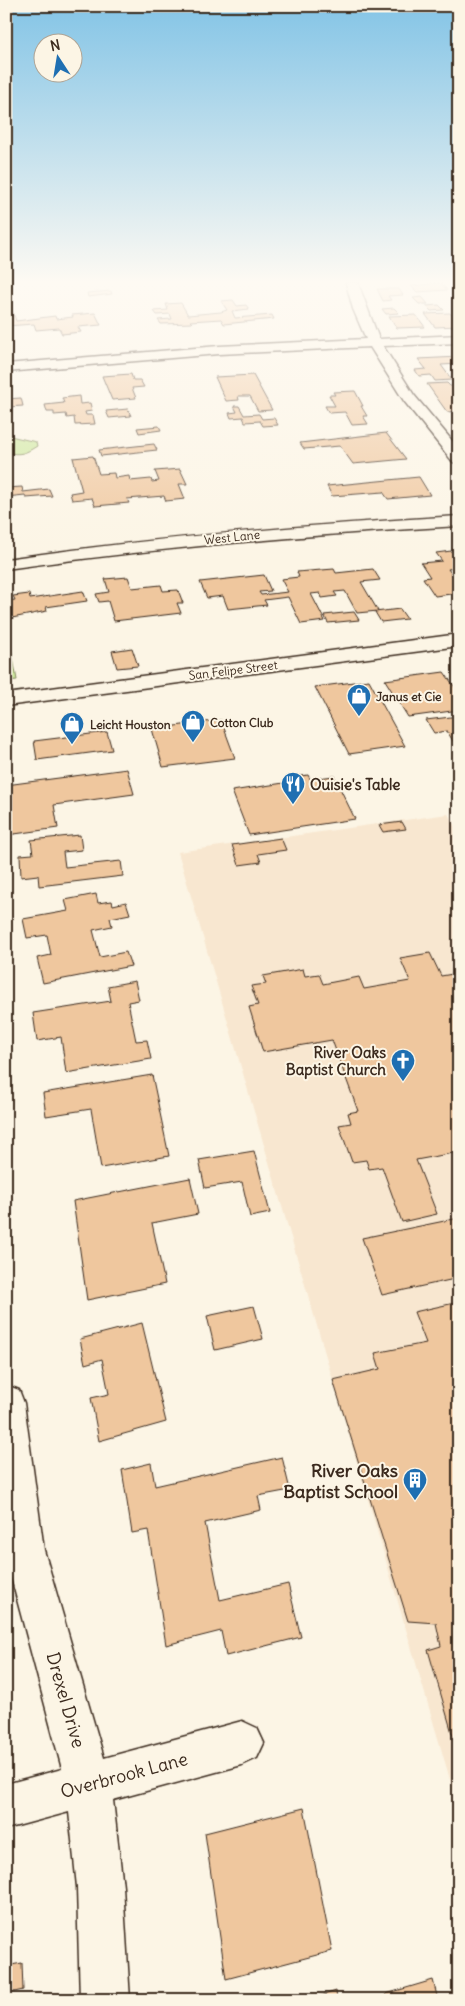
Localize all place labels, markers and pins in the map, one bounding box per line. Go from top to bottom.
shop icon: Janus et Cie [346,683,372,717]
place label: Janus et Cie [376,689,442,704]
shop icon: Cotton Club [180,709,206,743]
shop icon: Leicht Houston [59,711,85,745]
place label: Cotton Club [210,715,274,730]
place label: Leicht Houston [90,717,171,732]
restaurant icon: Ouisie's Table [280,771,306,805]
place label: Ouisie's Table [310,775,400,794]
place label: River Oaks Baptist Church [286,1043,386,1080]
church icon: River Oaks Baptist Church [390,1048,416,1082]
place label: River Oaks Baptist School [283,1459,398,1503]
building icon: River Oaks Baptist School [402,1467,428,1501]

